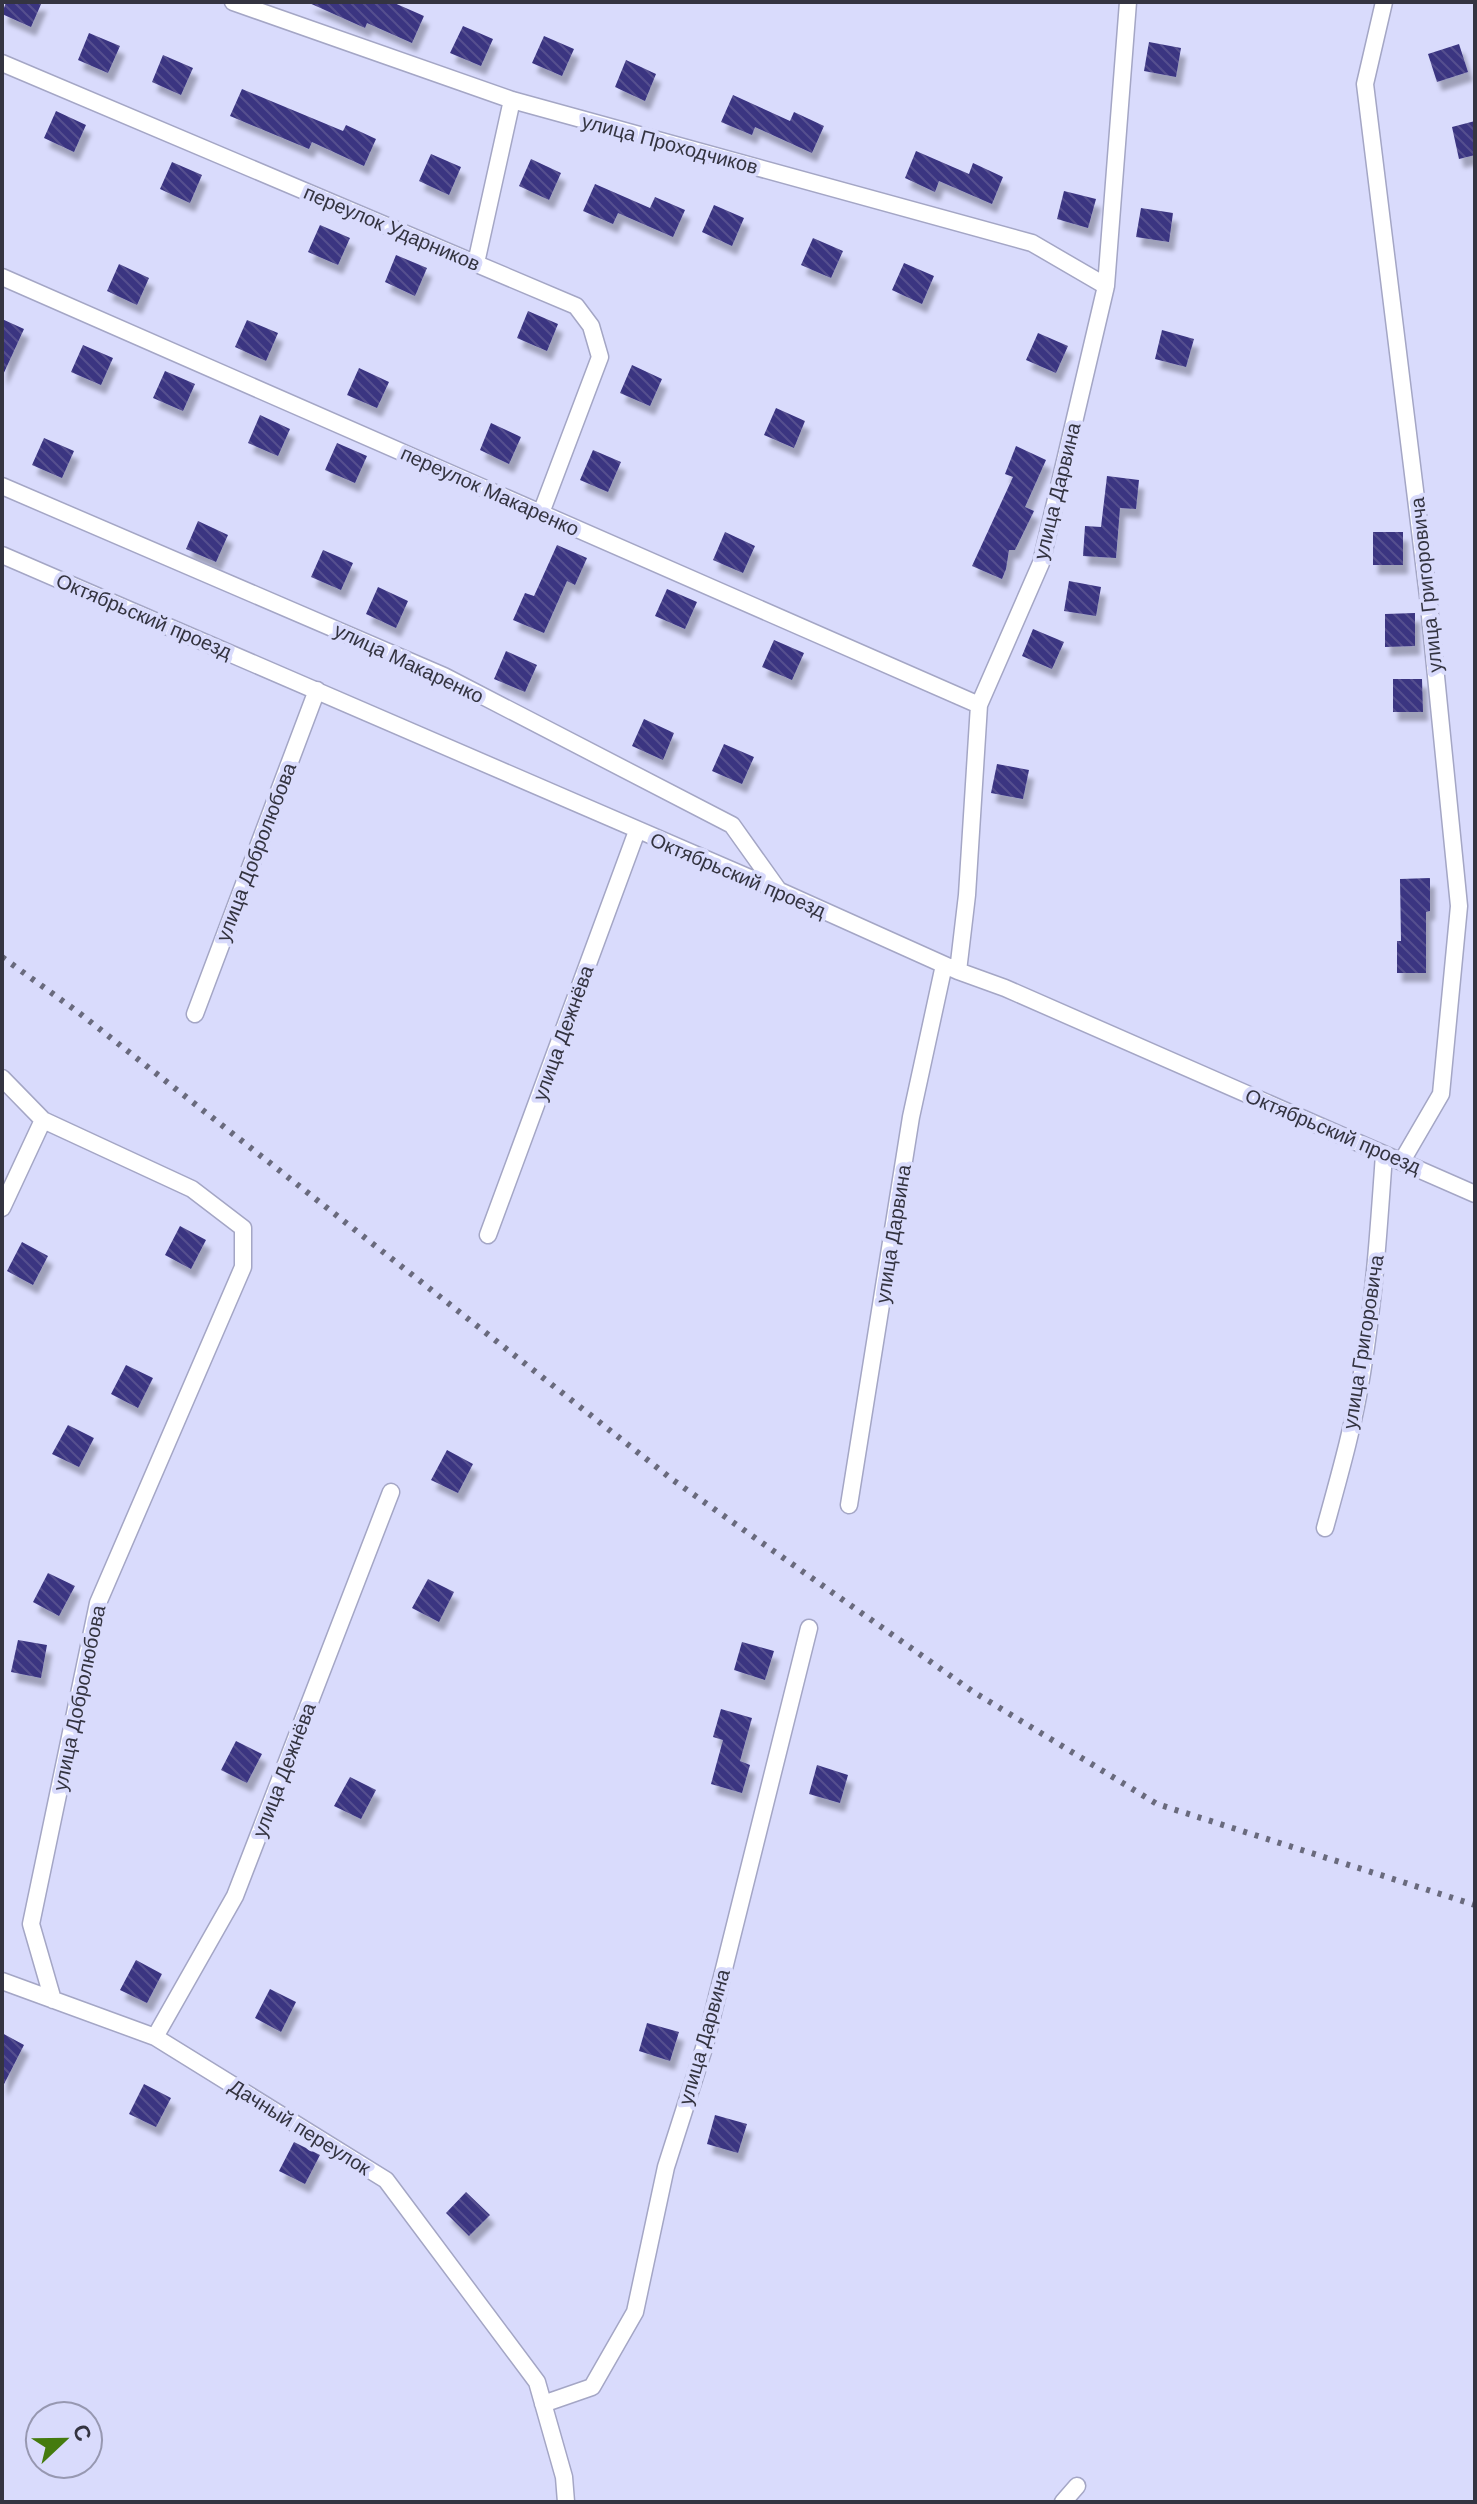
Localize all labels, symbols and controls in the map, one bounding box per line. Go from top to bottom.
street label: улица Проходчиков [580,110,760,178]
street label: переулок Ударников [301,181,483,275]
street label: улица Дарвина [1029,419,1085,562]
street label: переулок Макаренко [398,442,582,540]
street label: улица Григоровича [1406,495,1446,674]
street label: Октябрьский проезд [53,569,235,663]
street label: улица Макаренко [331,619,487,707]
street label: улица Добролюбова [212,759,301,944]
street label: Октябрьский проезд [647,828,829,922]
street label: улица Дежнёва [528,962,598,1104]
street label: Октябрьский проезд [1242,1084,1424,1178]
street label: улица Дарвина [871,1162,915,1305]
street label: улица Григоровича [1338,1252,1388,1431]
street label: улица Добролюбова [49,1602,110,1793]
street label: улица Дежнёва [248,1699,320,1840]
street label: улица Дарвина [674,1966,734,2107]
street label: Дачный переулок [225,2075,375,2179]
north arrow [24,2400,104,2480]
text: С [68,2421,97,2445]

